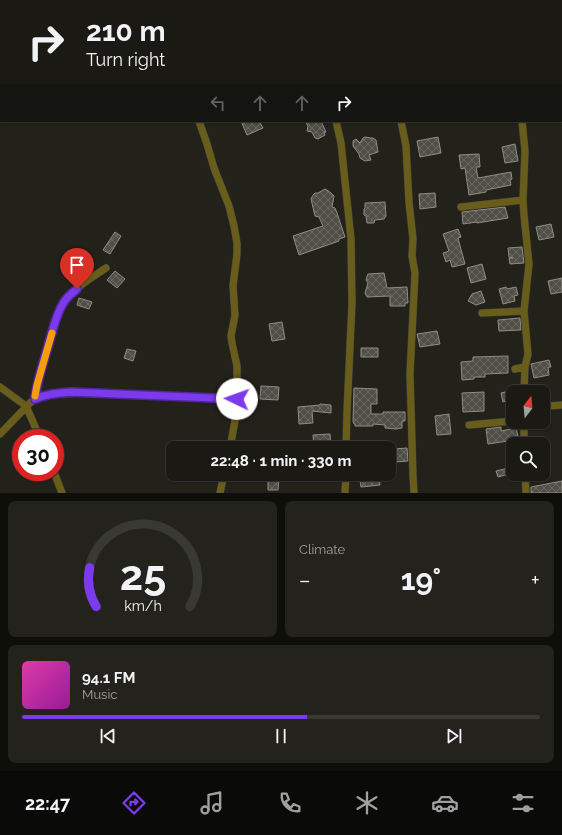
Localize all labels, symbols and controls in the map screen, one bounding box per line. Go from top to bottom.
text: 210 m [86,15,166,48]
icon: right [20,16,72,68]
text: Turn right [86,49,165,70]
icon: left [207,92,229,114]
icon: ahead [249,92,271,114]
icon: ahead [291,92,313,114]
icon: right [333,92,355,114]
pin [60,248,94,289]
icon: arrive [66,254,88,276]
position arrow [216,378,258,420]
north arrow [506,385,550,429]
map controls [506,385,550,481]
speed limit sign: 30 [12,429,64,481]
button: search [506,437,550,481]
text: 22:48 · 1 min · 330 m [211,452,351,470]
text: Climate [299,542,345,557]
text: 25 [119,551,166,600]
text: 19° [401,562,441,597]
text: − [299,567,311,593]
text: + [531,567,540,593]
text: km/h [124,598,161,614]
text: 94.1 FM [82,669,135,687]
text: Music [82,687,117,702]
icon: previous [97,725,119,747]
icon: pause [270,725,292,747]
icon: next [443,725,465,747]
icon: directions [120,789,148,817]
icon: music [198,789,226,817]
icon: phone [276,789,304,817]
icon: climate [353,789,381,817]
icon: car [431,789,459,817]
icon: filters [509,789,537,817]
text: 22:47 [25,793,70,814]

